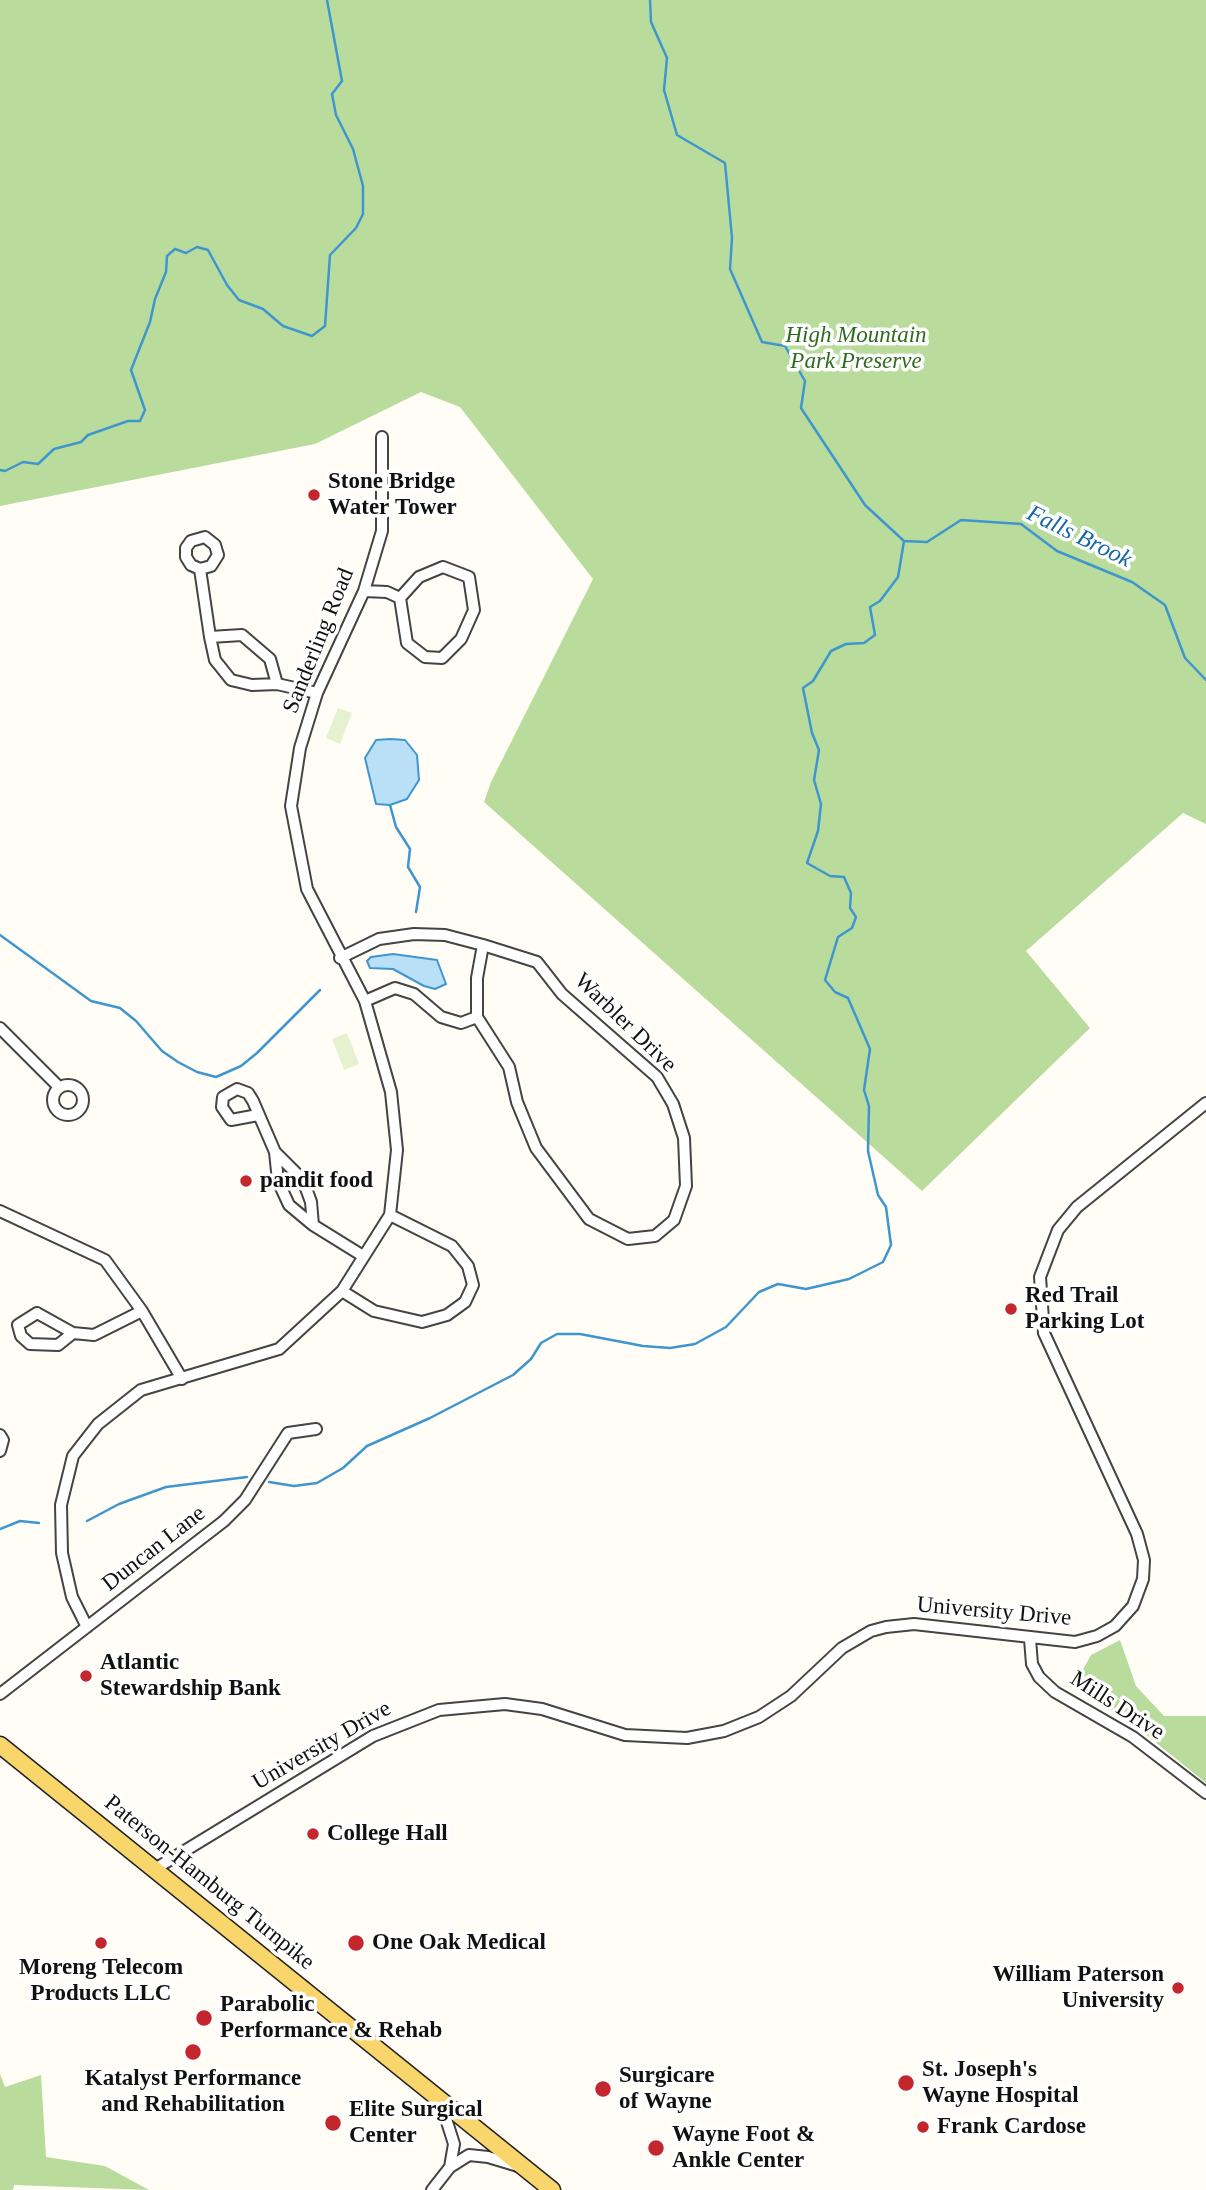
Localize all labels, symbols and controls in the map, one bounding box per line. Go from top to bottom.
park label: High Mountain Park Preserve [785,322,927,376]
place label: Stone Bridge Water Tower [328,468,457,522]
marker: Stone Bridge Water Tower [306,487,322,503]
water label: Falls Brook [1022,499,1136,575]
street label: Sanderling Road [277,564,361,718]
street label: Warbler Drive [568,967,682,1079]
place label: pandit food [260,1167,373,1195]
marker: pandit food [238,1173,254,1189]
place label: Red Trail Parking Lot [1025,1282,1144,1336]
marker: Red Trail Parking Lot [1003,1301,1019,1317]
street label: Duncan Lane [97,1500,211,1598]
street label: University Drive [915,1591,1073,1633]
place label: Atlantic Stewardship Bank [100,1649,281,1703]
street label: Mills Drive [1065,1665,1169,1747]
marker: Atlantic Stewardship Bank [78,1668,94,1684]
street label: University Drive [248,1695,396,1797]
street label: Paterson-Hamburg Turnpike [98,1790,320,1976]
place label: College Hall [327,1820,448,1848]
marker: College Hall [305,1826,321,1842]
place label: One Oak Medical [372,1929,546,1957]
marker: One Oak Medical [346,1933,366,1953]
marker: Moreng Telecom Products LLC [93,1935,109,1951]
place label: Moreng Telecom Products LLC [19,1954,183,2008]
place label: William Paterson University [993,1961,1164,2015]
marker: William Paterson University [1170,1980,1186,1996]
place label: Parabolic Performance & Rehab [220,1991,442,2045]
marker: Parabolic Performance & Rehab [194,2008,214,2028]
marker: Katalyst Performance and Rehabilitation [183,2042,203,2062]
place label: St. Joseph's Wayne Hospital [922,2056,1079,2110]
place label: Surgicare of Wayne [619,2062,714,2116]
place label: Katalyst Performance and Rehabilitation [85,2065,301,2119]
marker: St. Joseph's Wayne Hospital [896,2073,916,2093]
marker: Surgicare of Wayne [593,2079,613,2099]
place label: Elite Surgical Center [349,2096,483,2150]
marker: Elite Surgical Center [323,2113,343,2133]
place label: Frank Cardose [937,2113,1086,2141]
marker: Frank Cardose [915,2119,931,2135]
place label: Wayne Foot & Ankle Center [672,2121,815,2175]
marker: Wayne Foot & Ankle Center [646,2138,666,2158]

